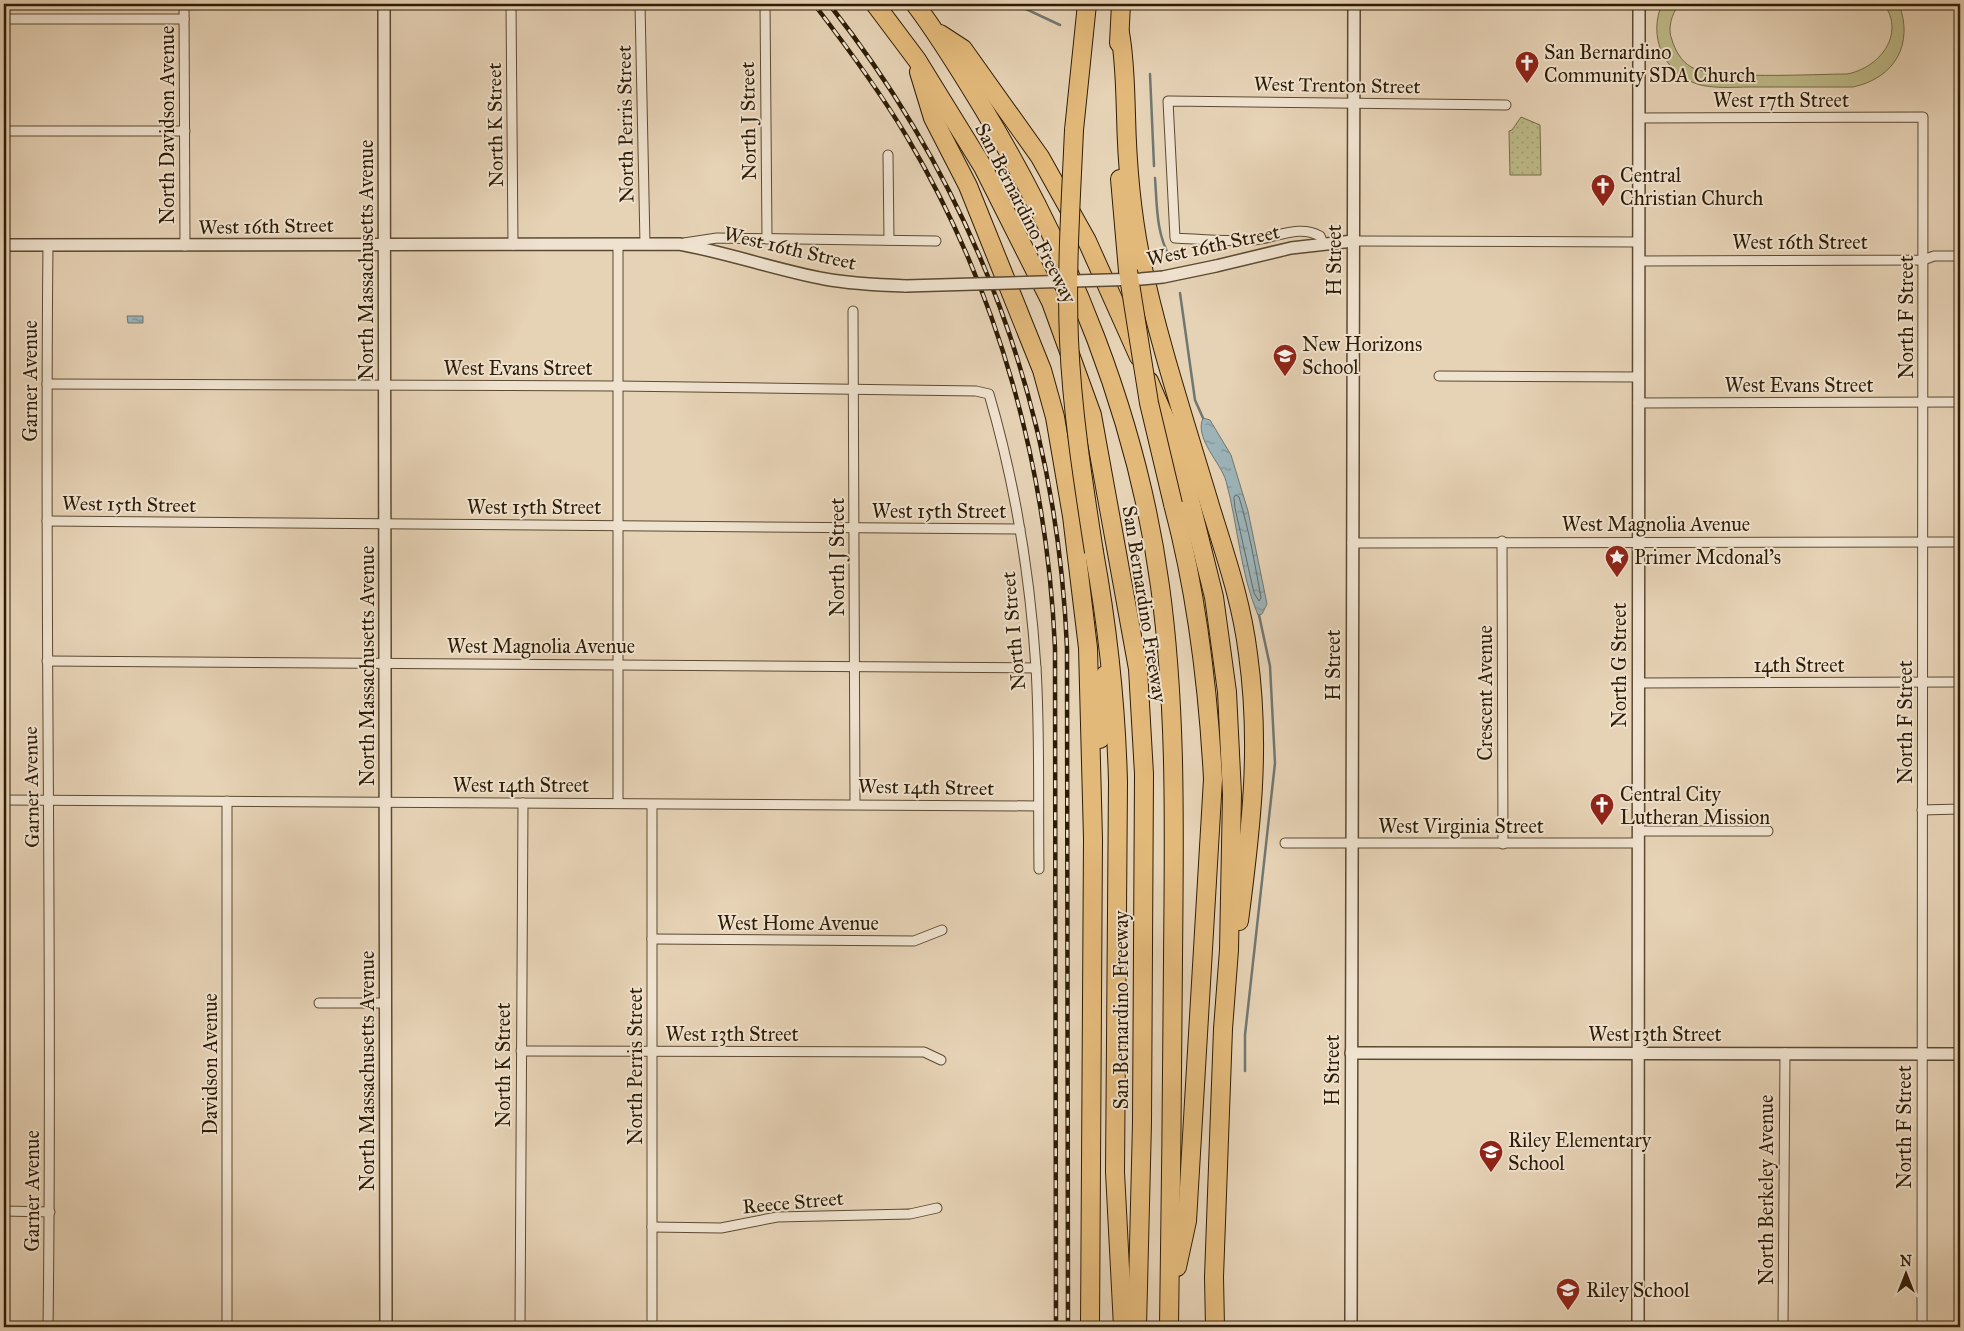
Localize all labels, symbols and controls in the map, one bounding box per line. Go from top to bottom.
street label: North Davidson Avenue [155,26,179,224]
place label: San Bernardino Community SDA Church [1544,40,1756,87]
street label: North Perris Street [612,45,638,203]
church icon: San Bernardino Community SDA Church [1514,50,1540,84]
street label: North J Street [735,61,762,181]
street label: North K Street [482,62,508,188]
street label: West Trenton Street [1253,72,1421,98]
street label: West 17th Street [1713,88,1849,112]
street label: San Bernardino Freeway [970,119,1082,308]
street label: North Massachusetts Avenue [354,140,378,380]
place label: Central Christian Church [1620,163,1763,210]
church icon: Central Christian Church [1590,173,1616,207]
street label: West 16th Street [198,213,334,239]
street label: West 16th Street [1144,219,1282,271]
street label: West 16th Street [721,221,859,275]
street label: H Street [1322,224,1346,296]
street label: West 16th Street [1732,230,1868,254]
street label: North F Street [1894,255,1918,379]
street label: Garner Avenue [18,320,42,442]
place label: New Horizons School [1302,332,1422,379]
school or university icon: New Horizons School [1272,343,1298,377]
street label: West Evans Street [443,356,593,380]
street label: West Evans Street [1724,373,1874,397]
street label: West 15th Street [62,491,196,517]
street label: West 15th Street [467,495,601,519]
street label: North J Street [825,498,850,616]
street label: West 15th Street [872,499,1006,523]
street label: San Bernardino Freeway [1118,504,1173,705]
street label: West Magnolia Avenue [1562,512,1750,537]
place icon: Primer Mcdonal's [1604,544,1630,578]
place label: Primer Mcdonal's [1634,545,1781,569]
street label: North Massachusetts Avenue [355,546,379,786]
street label: North I Street [996,571,1030,691]
street label: North G Street [1607,602,1631,728]
street label: Crescent Avenue [1473,625,1497,761]
street label: H Street [1321,629,1345,701]
street label: West Magnolia Avenue [447,634,635,659]
street label: 14th Street [1753,653,1845,677]
street label: North F Street [1893,660,1917,784]
street label: Garner Avenue [18,726,44,848]
street label: West 14th Street [453,773,589,797]
street label: West 14th Street [858,774,994,800]
place label: Central City Lutheran Mission [1620,782,1770,829]
church icon: Central City Lutheran Mission [1589,792,1615,826]
street label: West Virginia Street [1378,814,1544,839]
street label: San Bernardino Freeway [1109,910,1133,1109]
street label: West Home Avenue [717,911,879,935]
street label: North Massachusetts Avenue [355,951,379,1191]
street label: North Perris Street [623,987,647,1145]
street label: Davidson Avenue [198,993,222,1135]
street label: North K Street [491,1003,515,1127]
street label: West 13th Street [665,1022,799,1046]
street label: West 13th Street [1588,1022,1722,1046]
street label: H Street [1320,1034,1344,1106]
street label: North F Street [1892,1065,1916,1189]
street label: North Berkeley Avenue [1754,1095,1778,1285]
place label: Riley Elementary School [1508,1128,1652,1175]
street label: Garner Avenue [20,1130,44,1252]
school or university icon: Riley Elementary School [1478,1139,1504,1173]
street label: Reece Street [741,1186,845,1218]
north arrow [1882,1248,1932,1298]
text: N [1900,1253,1912,1270]
school or university icon: Riley School [1555,1277,1581,1311]
place label: Riley School [1586,1278,1690,1302]

